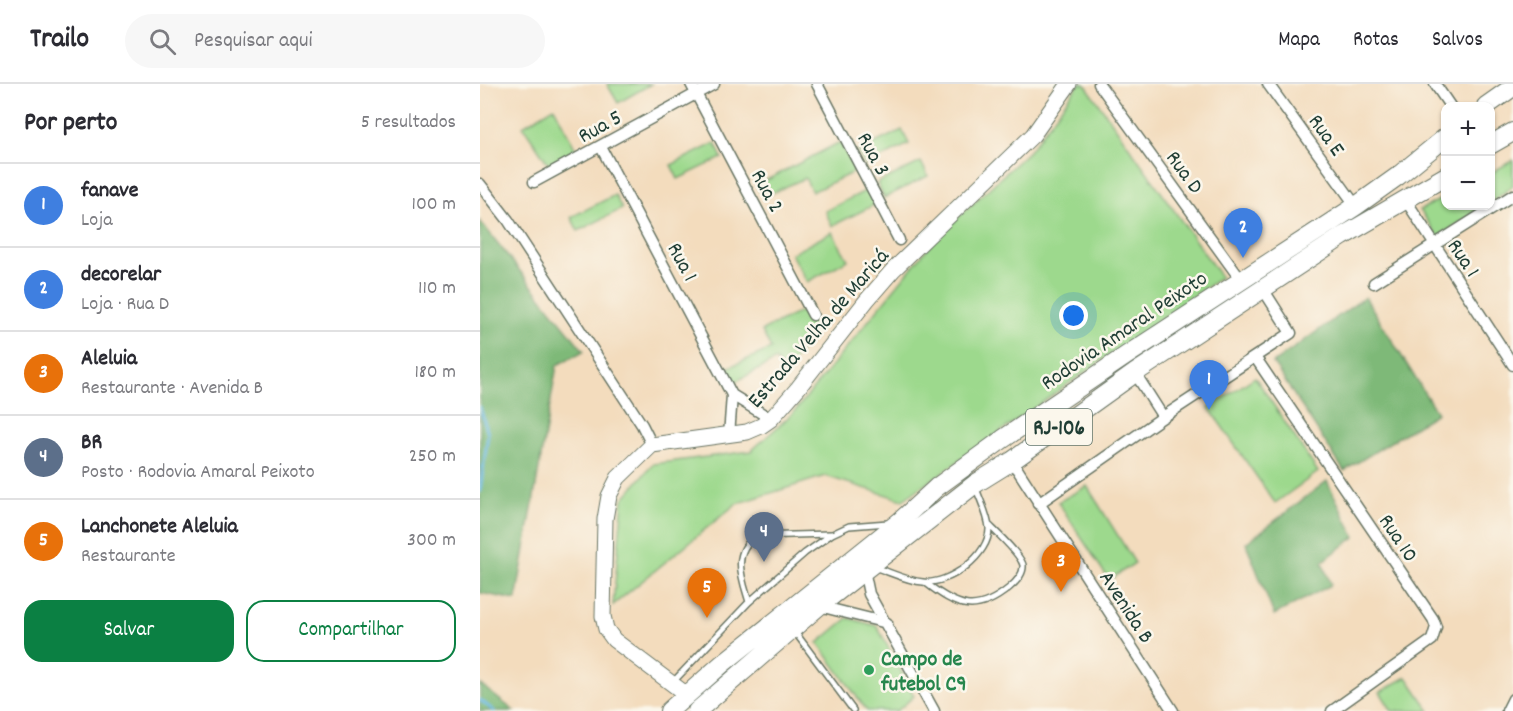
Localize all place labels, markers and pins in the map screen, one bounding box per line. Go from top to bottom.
pin: 2 [1224,208,1263,258]
pin: 1 [1190,360,1228,410]
pin: 4 [744,512,784,562]
pin: 3 [1042,542,1080,592]
pin: 5 [688,568,726,618]
place label: Campo de futebol C9 [880,645,967,701]
marker: Campo de futebol C9 [862,663,876,677]

